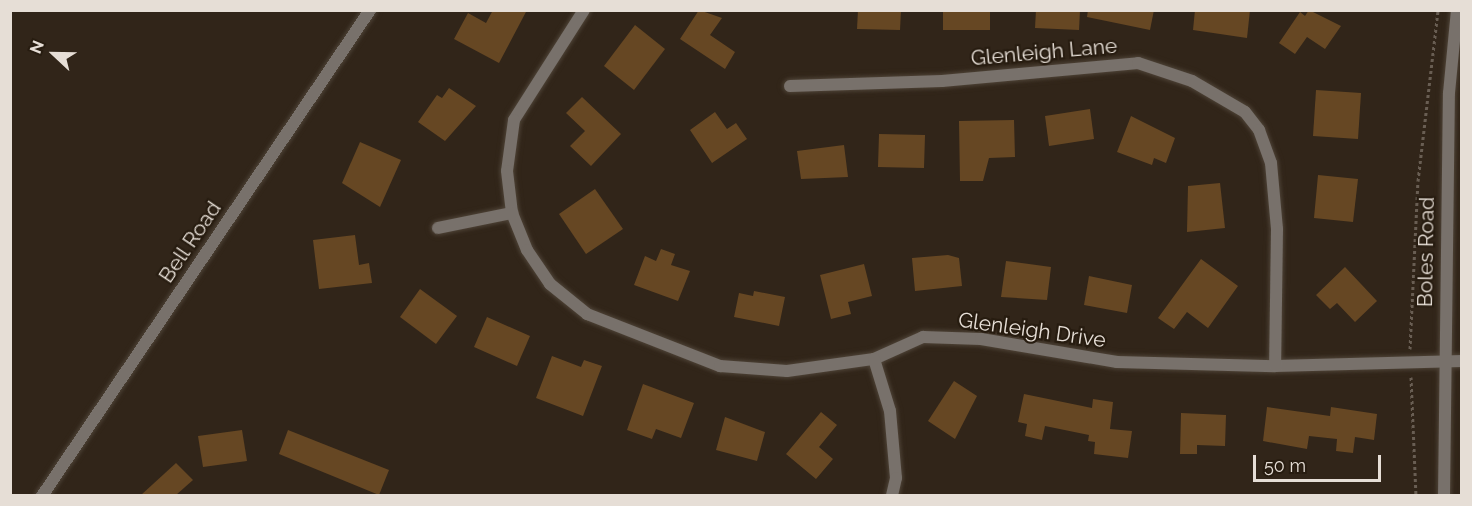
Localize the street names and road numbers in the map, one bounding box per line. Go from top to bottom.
street label: Glenleigh Lane [970,33,1118,71]
street label: Bell Road [153,196,227,288]
street label: Boles Road [1412,197,1440,307]
street label: Glenleigh Drive [957,307,1107,353]

